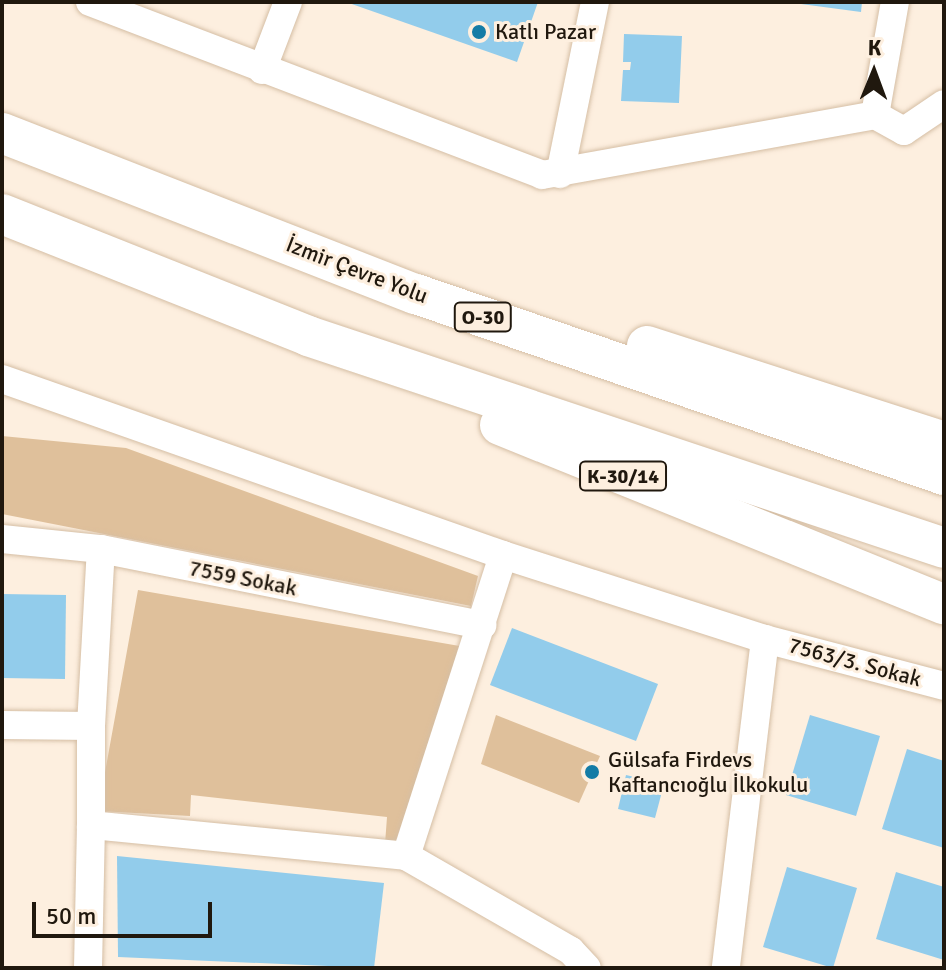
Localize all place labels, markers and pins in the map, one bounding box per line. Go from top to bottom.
place label: Katlı Pazar [495,19,596,45]
marker: Katlı Pazar [470,23,488,41]
place label: Gülsafa Firdevs Kaftancıoğlu İlkokulu [608,746,808,798]
marker: Gülsafa Firdevs Kaftancıoğlu İlkokulu [583,763,601,781]

